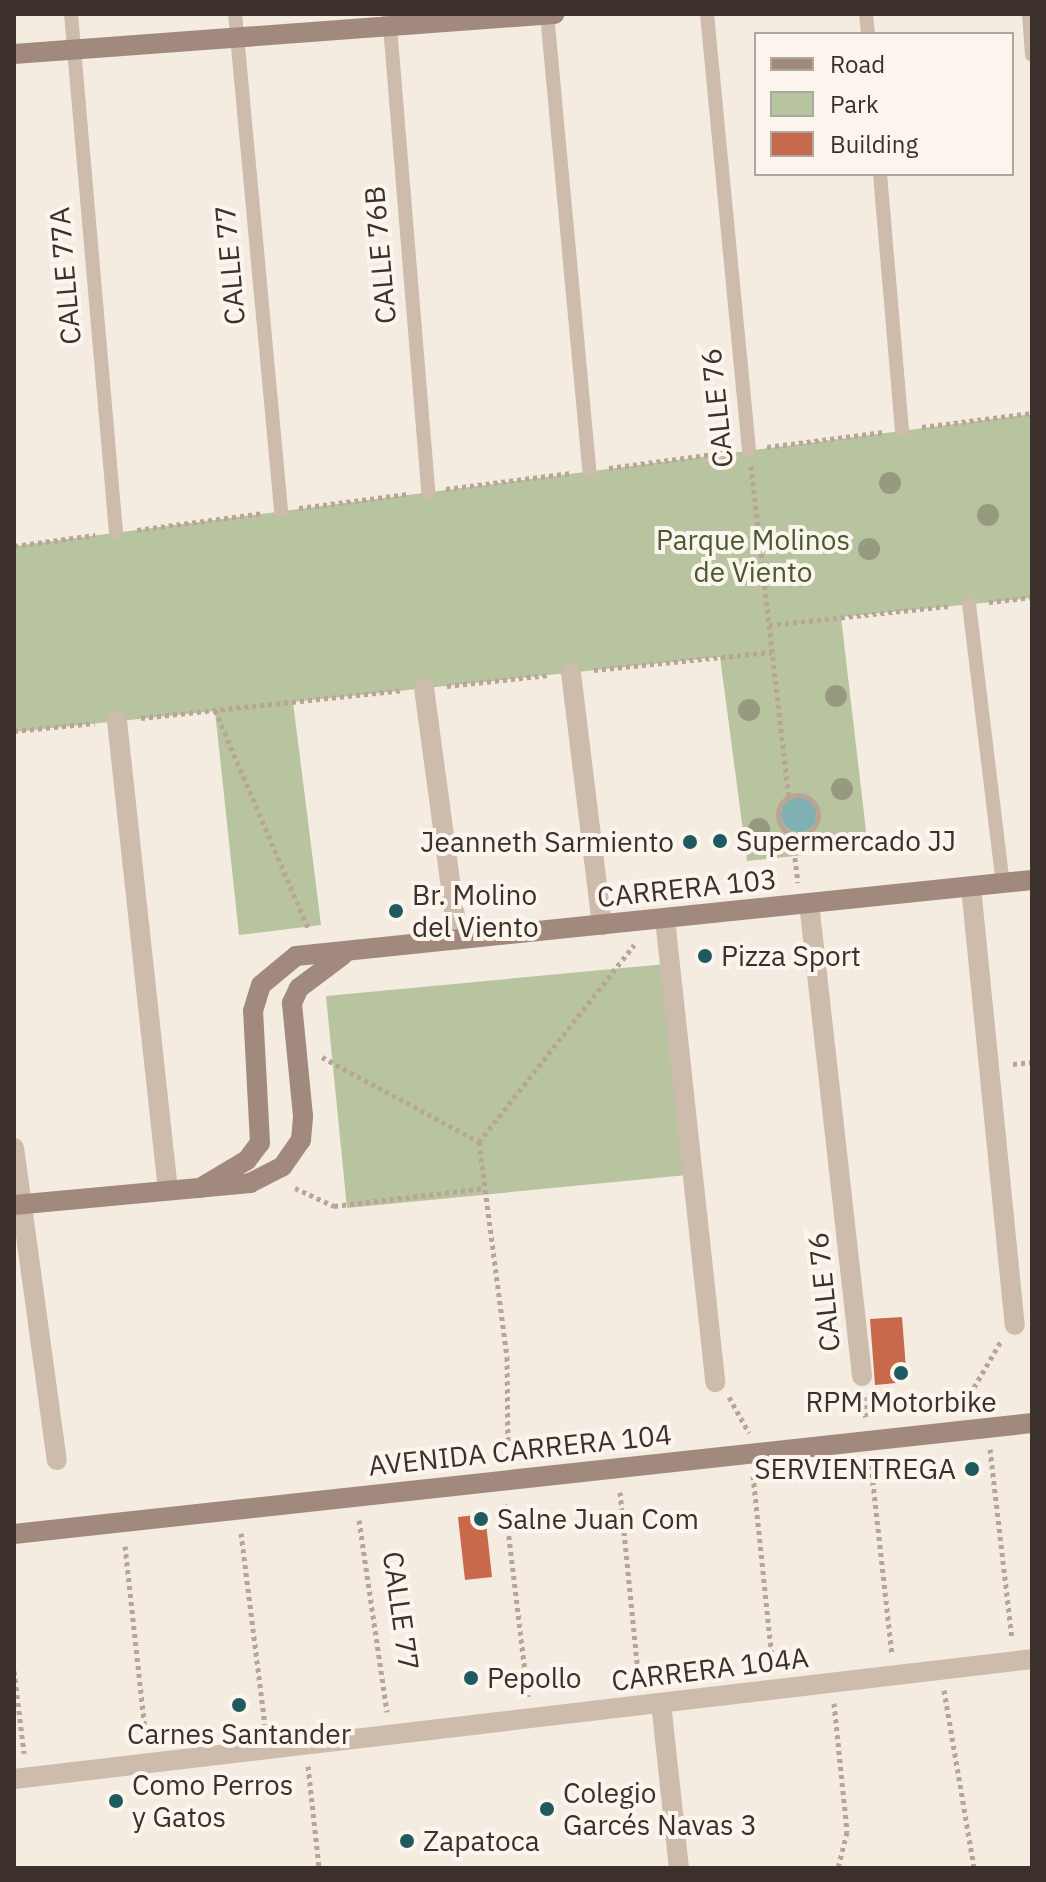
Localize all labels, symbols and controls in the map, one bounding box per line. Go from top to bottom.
legend [754,32,1014,176]
text: Road [830,48,885,80]
text: Park [830,88,879,120]
text: Building [830,128,918,160]
street label: CALLE 76B [357,185,403,325]
street label: CALLE 77 [208,204,252,326]
street label: CALLE 77A [42,206,88,346]
street label: CALLE 76 [694,347,740,469]
park label: Parque Molinos de Viento [656,523,850,589]
place label: Supermercado JJ [736,824,956,858]
place label: Jeanneth Sarmiento [420,825,674,859]
marker: Supermercado JJ [711,832,729,850]
marker: Jeanneth Sarmiento [681,833,699,851]
street label: CARRERA 103 [596,862,778,914]
place label: Br. Molino del Viento [412,878,539,944]
marker: Br. Molino del Viento [387,902,405,920]
place label: Pizza Sport [721,939,861,973]
marker: Pizza Sport [696,947,714,965]
street label: CALLE 76 [801,1231,847,1353]
marker: RPM Motorbike [892,1364,910,1382]
place label: RPM Motorbike [805,1385,997,1419]
street label: AVENIDA CARRERA 104 [367,1417,673,1483]
place label: SERVIENTREGA [754,1452,956,1486]
marker: SERVIENTREGA [963,1460,981,1478]
place label: Salne Juan Com [497,1502,699,1536]
marker: Salne Juan Com [472,1510,490,1528]
street label: CALLE 77 [376,1549,426,1673]
street label: CARRERA 104A [610,1640,810,1698]
place label: Pepollo [487,1661,581,1695]
marker: Pepollo [462,1669,480,1687]
marker: Carnes Santander [230,1696,248,1714]
place label: Carnes Santander [127,1717,351,1751]
place label: Como Perros y Gatos [132,1768,293,1834]
place label: Colegio Garcés Navas 3 [563,1776,757,1842]
marker: Como Perros y Gatos [107,1792,125,1810]
marker: Colegio Garcés Navas 3 [538,1800,556,1818]
place label: Zapatoca [423,1824,540,1858]
marker: Zapatoca [398,1832,416,1850]

